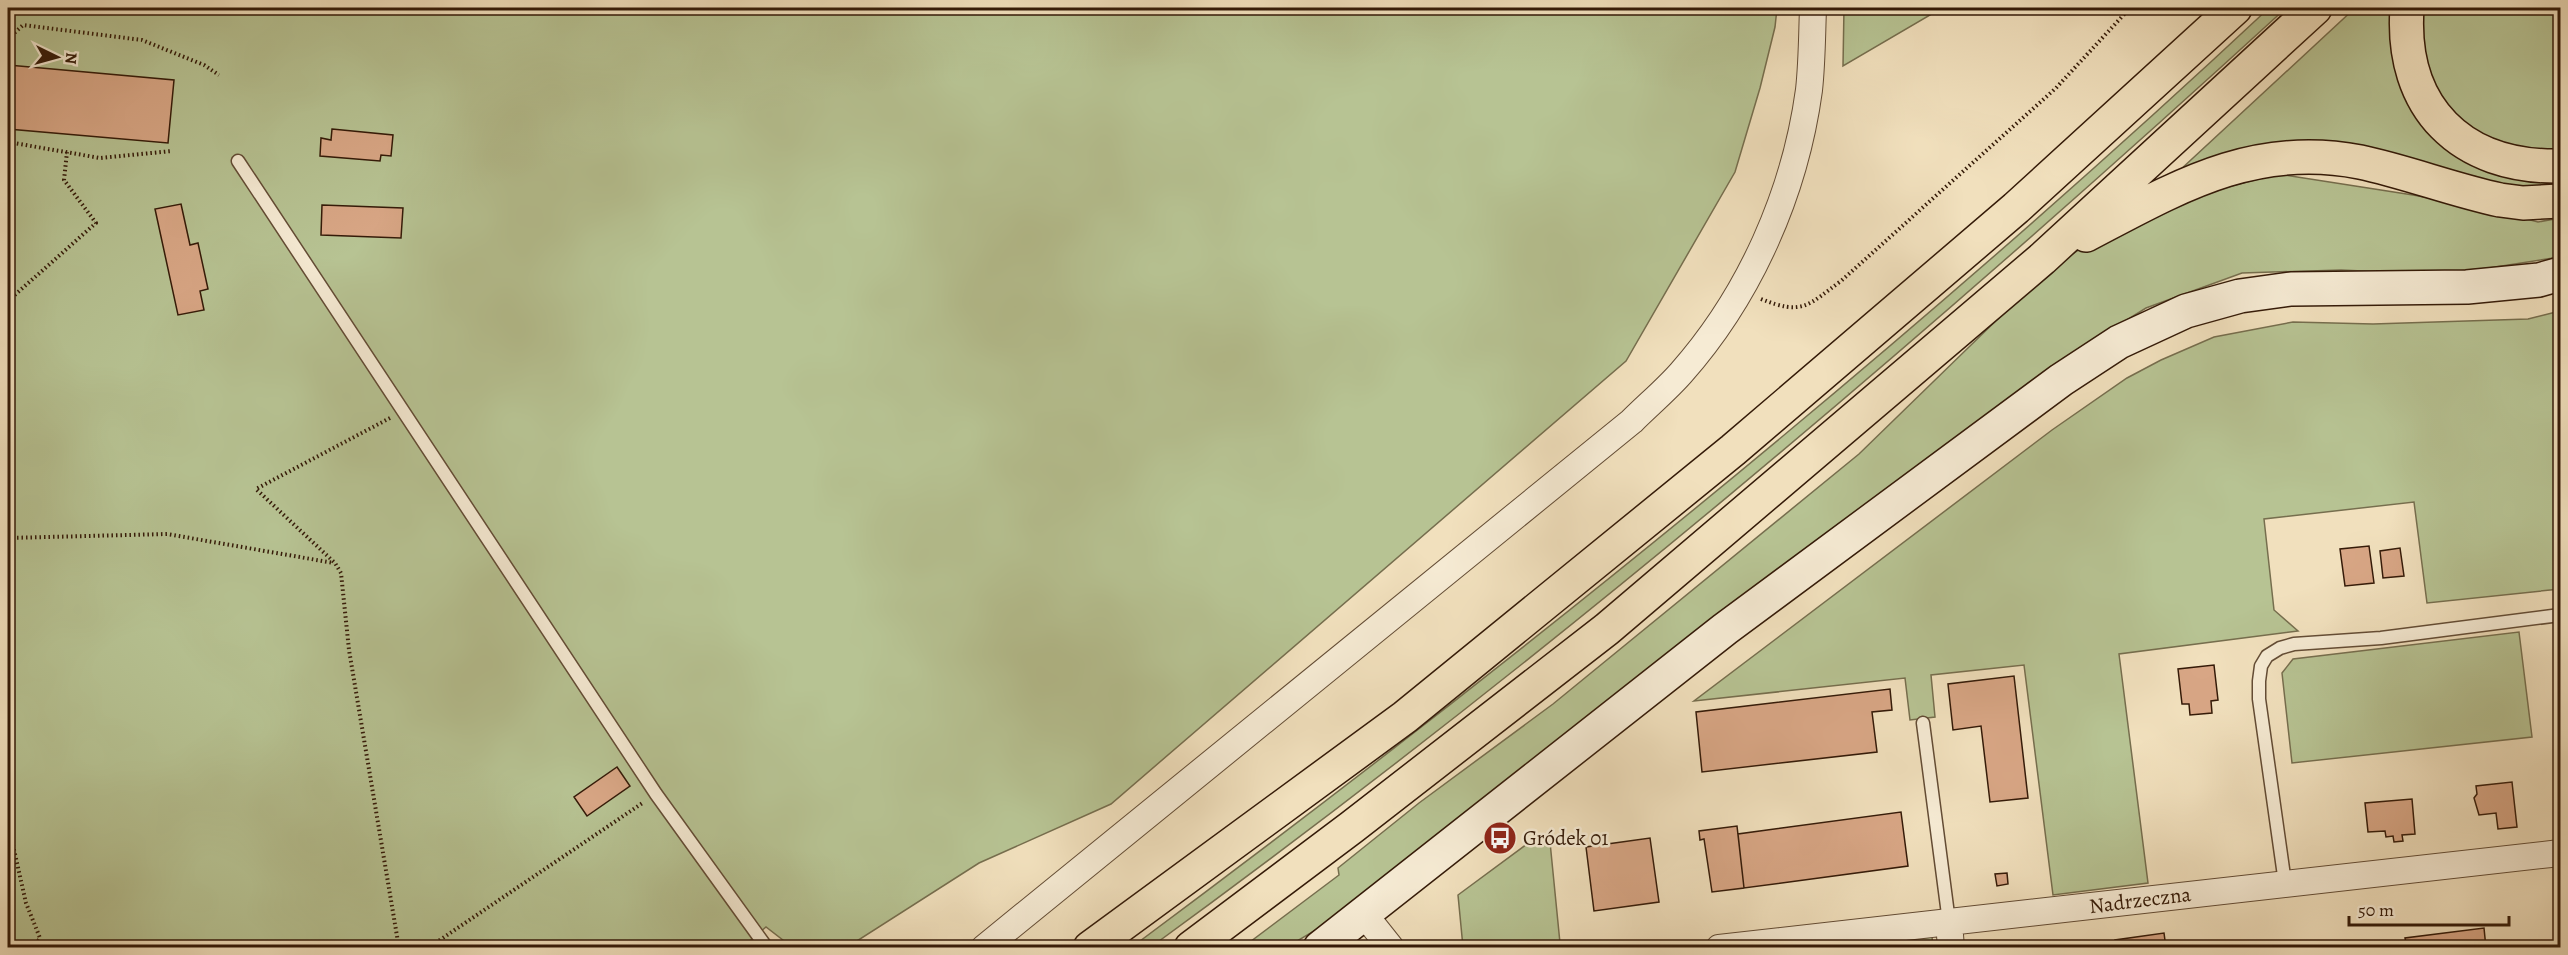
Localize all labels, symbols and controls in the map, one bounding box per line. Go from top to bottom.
north arrow [27,27,87,87]
text: N [59,51,82,65]
bus stop icon: Gródek 01 [1482,820,1518,856]
place label: Gródek 01 [1523,824,1609,852]
street label: Nadrzeczna [2087,880,2193,920]
scale bar [2349,889,2510,927]
text: 50 m [2358,898,2394,922]

